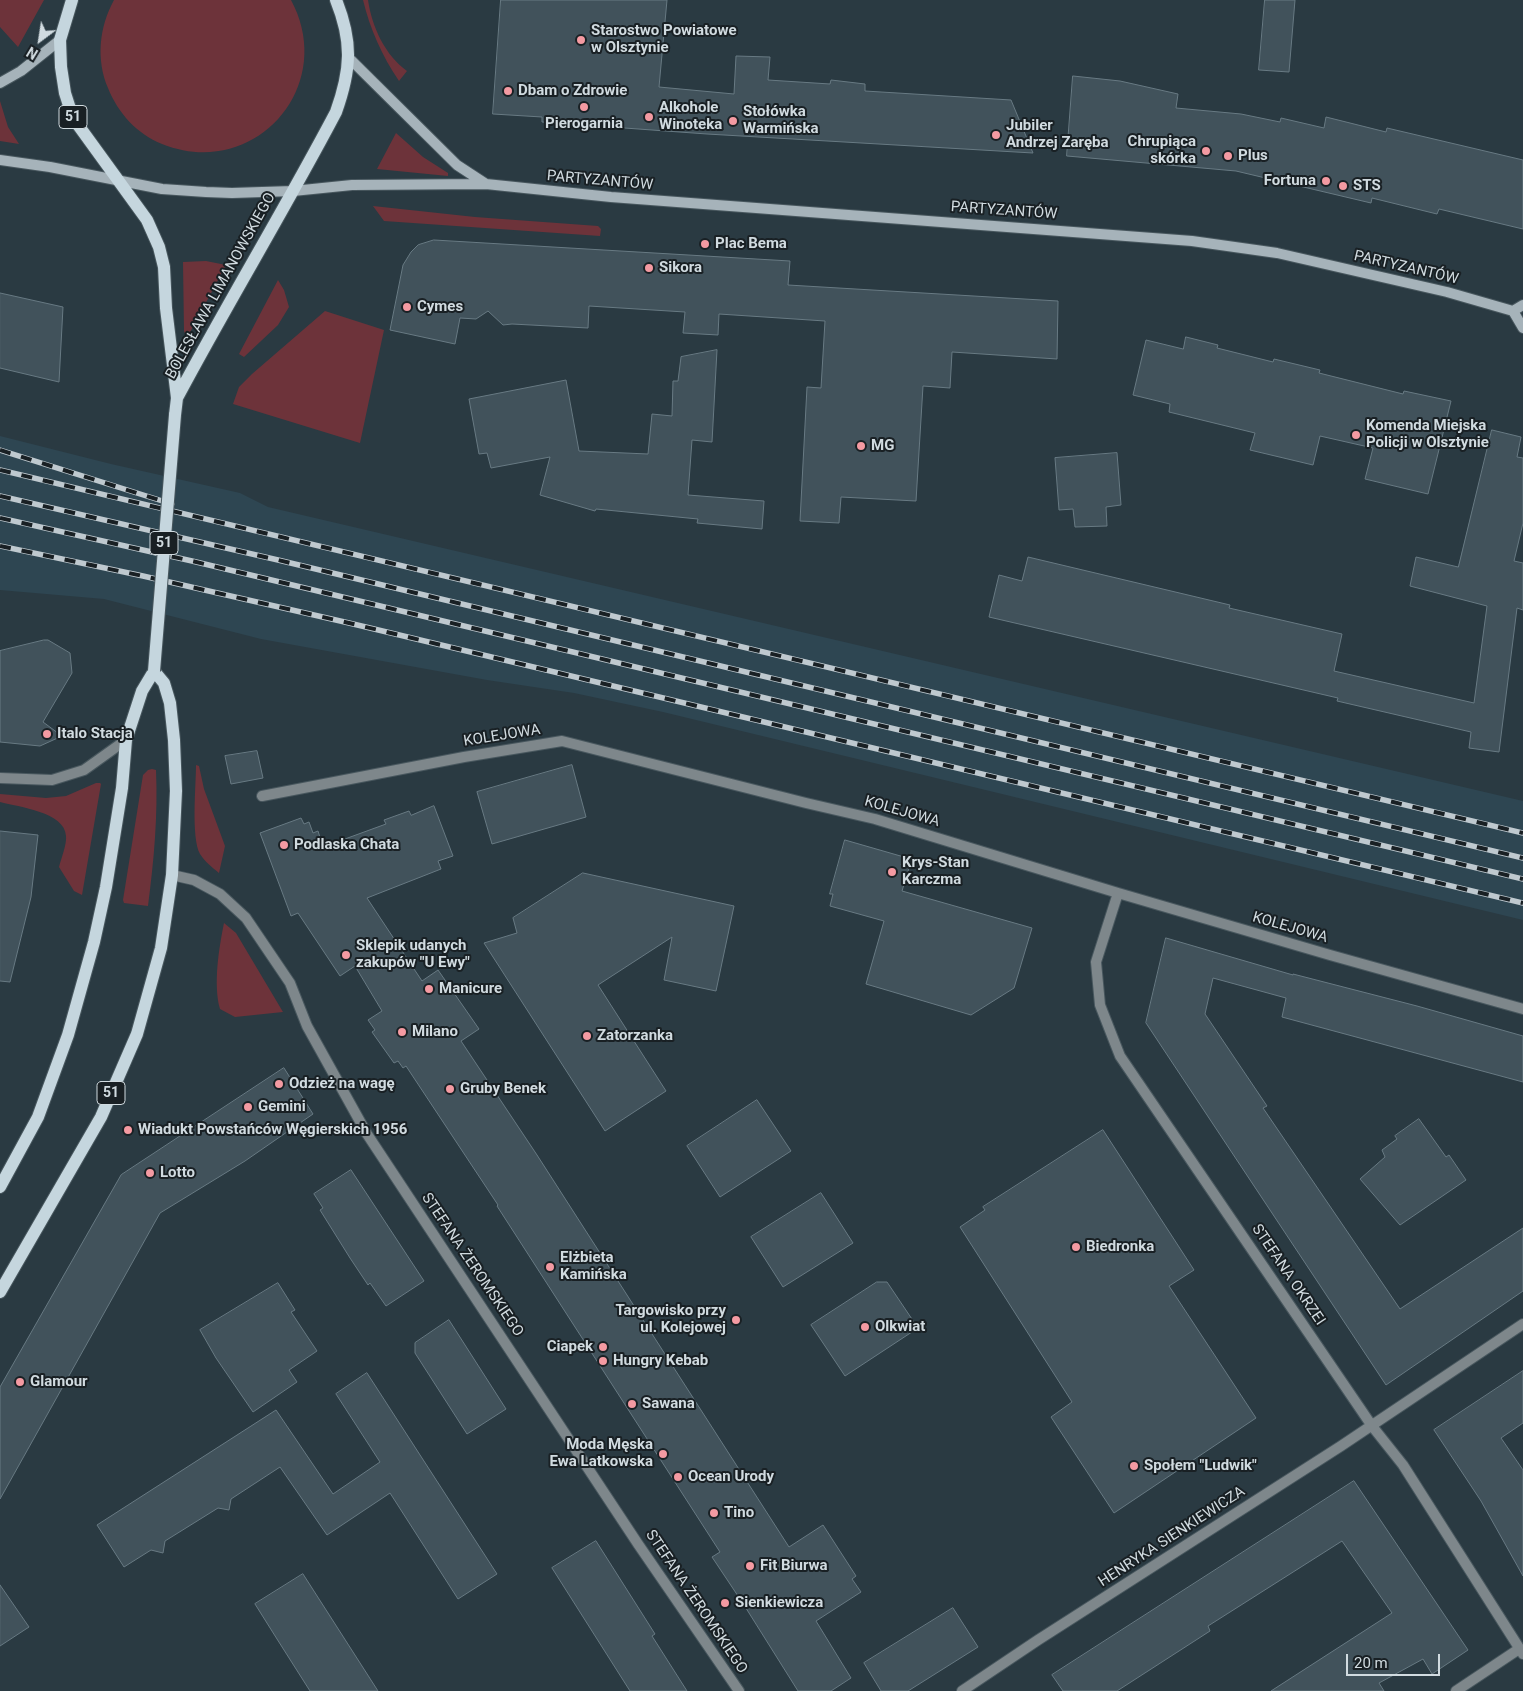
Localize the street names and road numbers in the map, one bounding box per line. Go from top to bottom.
road number: 51 [59,105,87,128]
street label: PARTYZANTÓW [546,167,654,195]
street label: BOLESŁAWA LIMANOWSKIEGO [162,190,280,382]
street label: PARTYZANTÓW [950,198,1058,224]
street label: PARTYZANTÓW [1352,247,1460,289]
road number: 51 [150,532,178,554]
street label: KOLEJOWA [462,721,542,751]
street label: KOLEJOWA [862,793,942,831]
street label: KOLEJOWA [1250,909,1330,947]
road number: 51 [97,1082,125,1104]
street label: STEFANA ŻEROMSKIEGO [417,1190,527,1340]
street label: STEFANA OKRZEI [1248,1221,1328,1329]
street label: HENRYKA SIENKIEWICZA [1095,1483,1249,1591]
street label: STEFANA ŻEROMSKIEGO [641,1527,751,1677]

